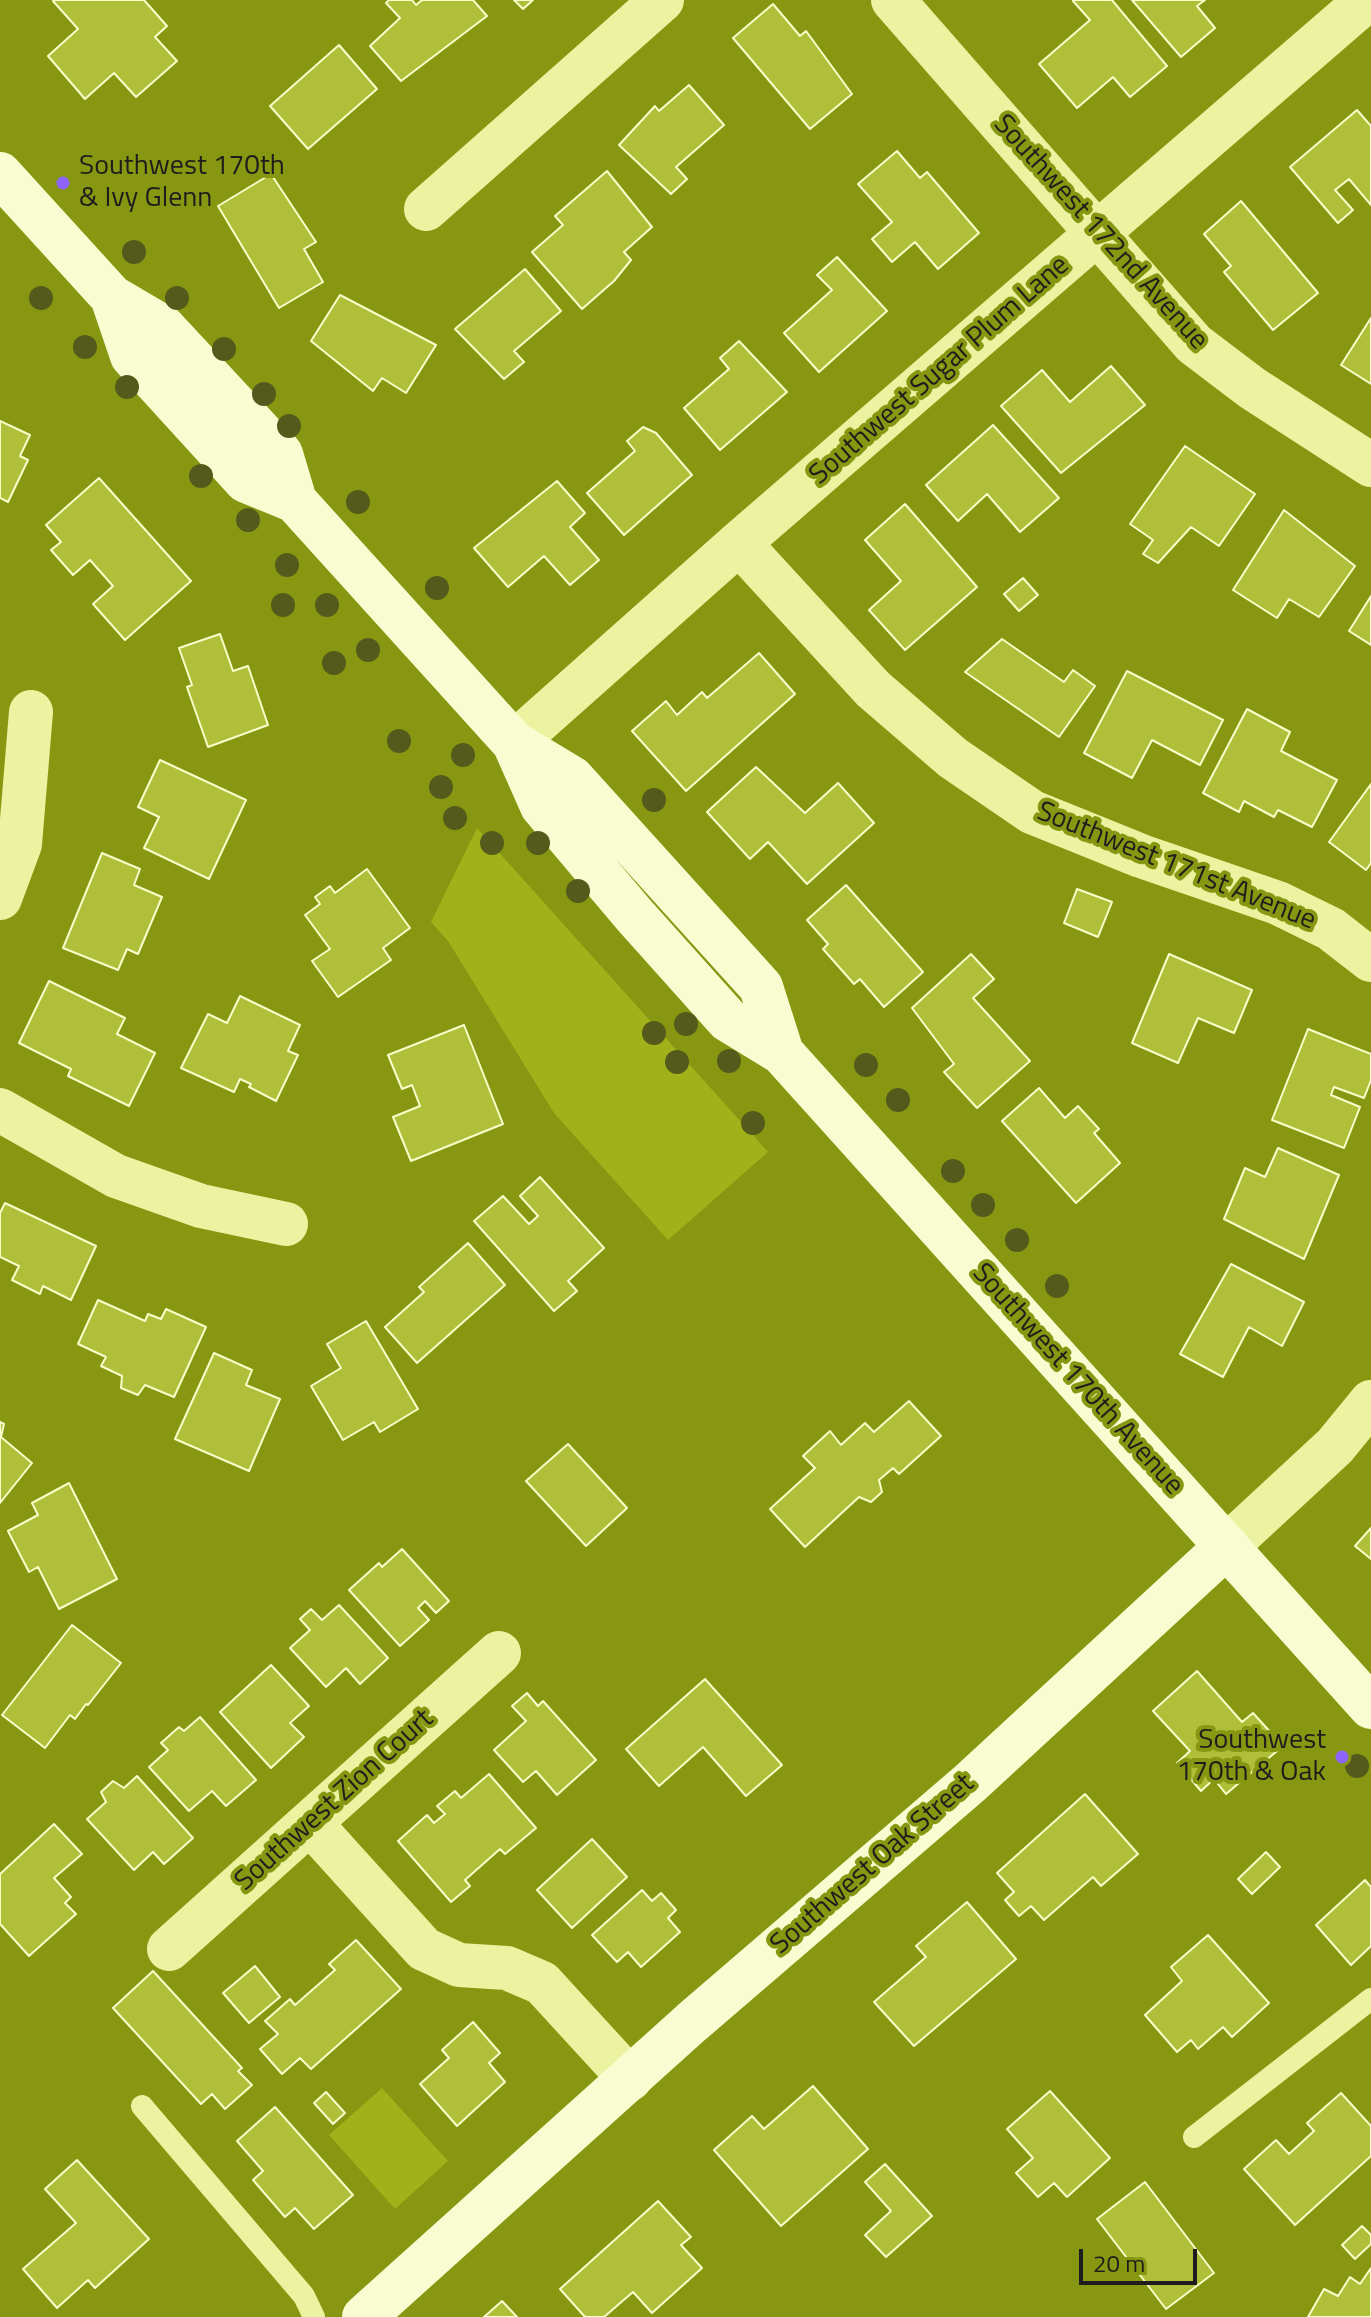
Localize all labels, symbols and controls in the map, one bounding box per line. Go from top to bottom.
street label: Southwest 172nd Avenue [986,109,1214,357]
place label: Southwest 170th & Ivy Glenn [79,150,285,216]
marker: Southwest 170th & Ivy Glenn [54,174,72,192]
street label: Southwest Sugar Plum Lane [804,249,1076,493]
street label: Southwest 171st Avenue [1032,796,1320,938]
street label: Southwest 170th Avenue [964,1257,1190,1503]
street label: Southwest Zion Court [229,1703,441,1899]
place label: Southwest 170th & Oak [1177,1724,1326,1790]
marker: Southwest 170th & Oak [1333,1748,1351,1766]
street label: Southwest Oak Street [765,1768,981,1962]
scale bar [1083,2233,1201,2283]
text: 20 m [1093,2245,1145,2281]

